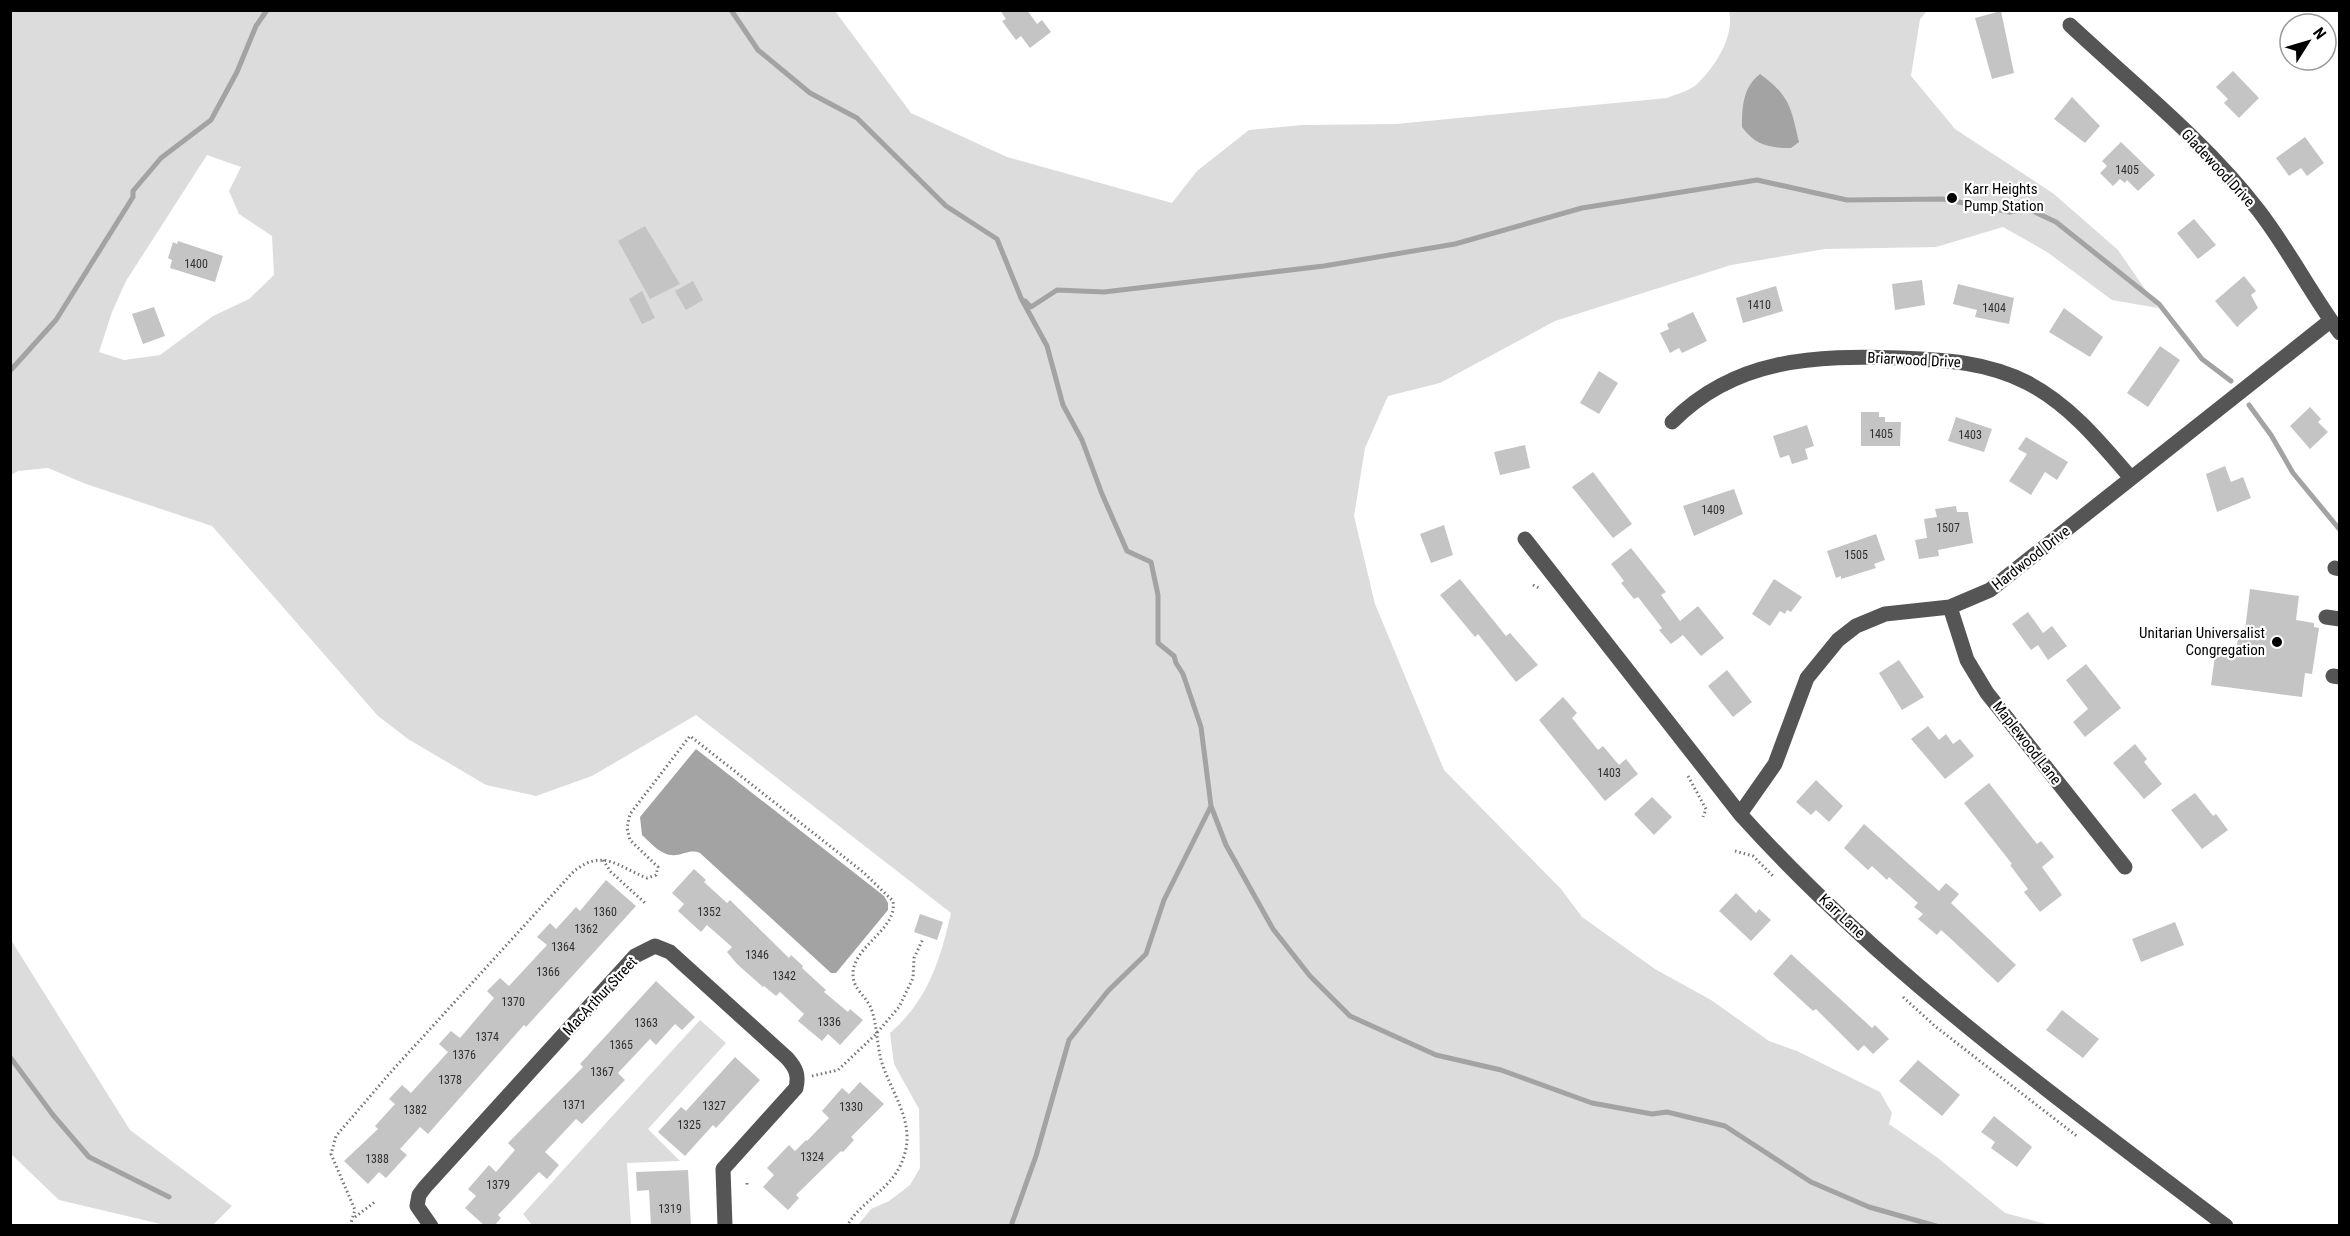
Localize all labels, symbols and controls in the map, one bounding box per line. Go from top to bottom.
north arrow [2278,12,2338,72]
text: N [2309,24,2330,43]
street label: Gladewood Drive [2177,125,2259,211]
house number: 1405 [2115,163,2139,177]
place label: Karr Heights Pump Station [1964,180,2044,215]
marker: Karr Heights Pump Station [1945,191,1959,205]
house number: 1400 [184,257,208,271]
house number: 1410 [1747,298,1771,312]
house number: 1404 [1982,301,2006,315]
street label: Briarwood Drive [1867,349,1961,371]
house number: 1405 [1869,427,1893,441]
house number: 1403 [1958,428,1982,442]
house number: 1409 [1701,503,1725,517]
house number: 1507 [1936,521,1960,535]
street label: Hardwood Drive [1988,522,2074,594]
house number: 1505 [1844,548,1868,562]
place label: Unitarian Universalist Congregation [2139,624,2265,659]
marker: Unitarian Universalist Congregation [2270,635,2284,649]
street label: Maplewood Lane [1989,698,2065,788]
house number: 1403 [1597,766,1621,780]
street label: Karr Lane [1815,890,1869,942]
house number: 1360 [593,905,617,919]
house number: 1352 [697,905,721,919]
house number: 1362 [574,922,598,936]
house number: 1364 [551,940,575,954]
house number: 1346 [745,948,769,962]
street label: MacArthur Street [559,953,641,1039]
house number: 1366 [536,965,560,979]
house number: 1342 [772,969,796,983]
house number: 1370 [501,995,525,1009]
house number: 1336 [817,1015,841,1029]
house number: 1363 [634,1016,658,1030]
house number: 1374 [475,1030,499,1044]
house number: 1365 [609,1038,633,1052]
house number: 1376 [452,1048,476,1062]
house number: 1367 [590,1065,614,1079]
house number: 1378 [438,1073,462,1087]
house number: 1371 [562,1098,586,1112]
house number: 1327 [702,1099,726,1113]
house number: 1330 [839,1100,863,1114]
house number: 1382 [403,1103,427,1117]
house number: 1325 [677,1118,701,1132]
house number: 1324 [800,1150,824,1164]
house number: 1388 [365,1152,389,1166]
house number: 1379 [486,1178,510,1192]
house number: 1319 [658,1202,682,1216]

